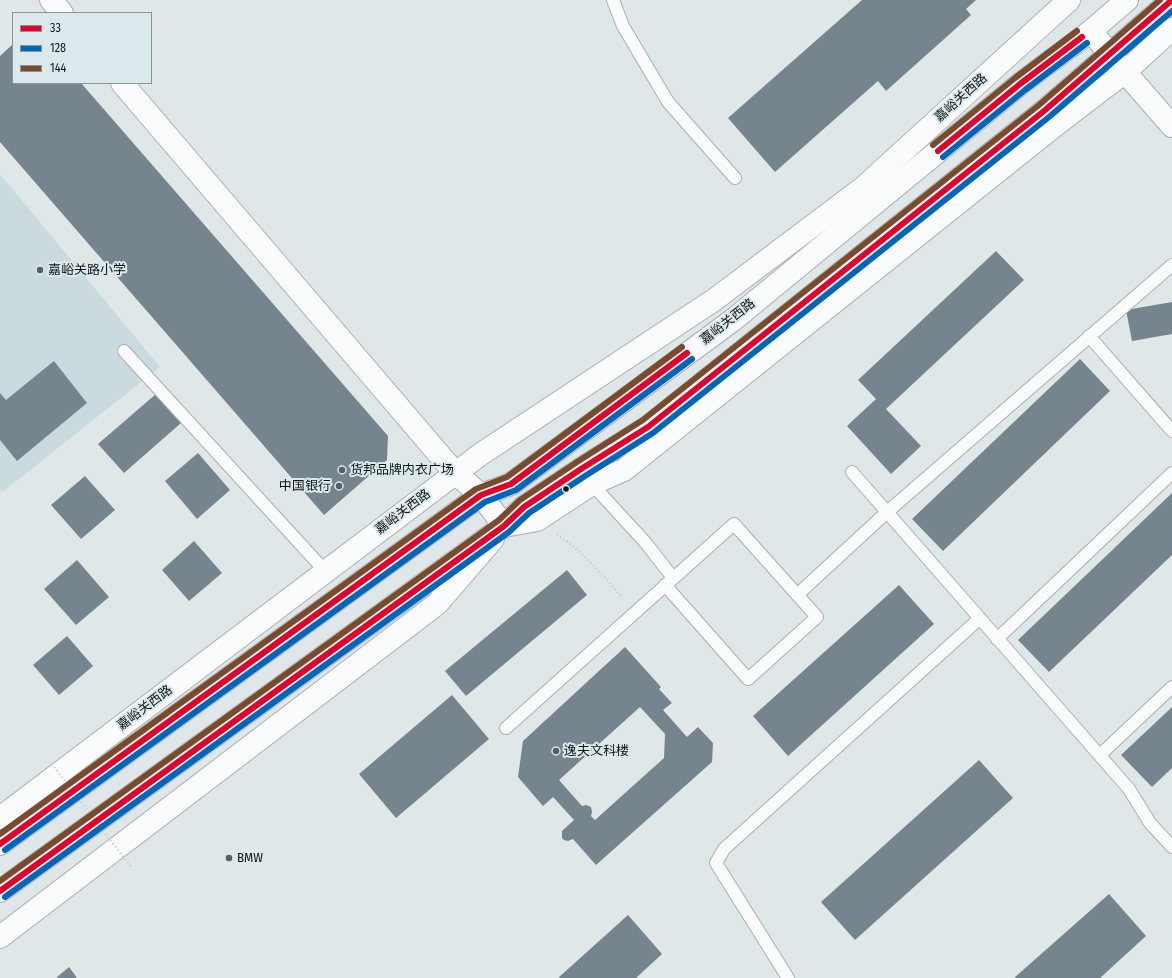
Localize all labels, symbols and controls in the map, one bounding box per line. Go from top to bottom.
legend [12,12,152,84]
text: 33 [50,21,61,35]
text: 128 [50,41,66,55]
text: 144 [50,61,66,75]
street label: 嘉峪关西路 [932,70,990,126]
place label: 嘉峪关路小学 [48,262,126,278]
marker: 嘉峪关路小学 [35,265,45,275]
street label: 嘉峪关西路 [698,296,758,348]
place label: 货邦品牌内衣广场 [350,462,454,478]
marker: 货邦品牌内衣广场 [337,465,347,475]
place label: 中国银行 [279,478,331,494]
marker: 中国银行 [334,481,344,491]
unlabelled marker [561,484,571,494]
street label: 嘉峪关西路 [372,486,434,538]
street label: 嘉峪关西路 [114,682,176,734]
place label: 逸夫文科楼 [564,743,629,759]
marker: 逸夫文科楼 [551,746,561,756]
place label: BMW [237,850,263,866]
marker: BMW [224,853,234,863]

